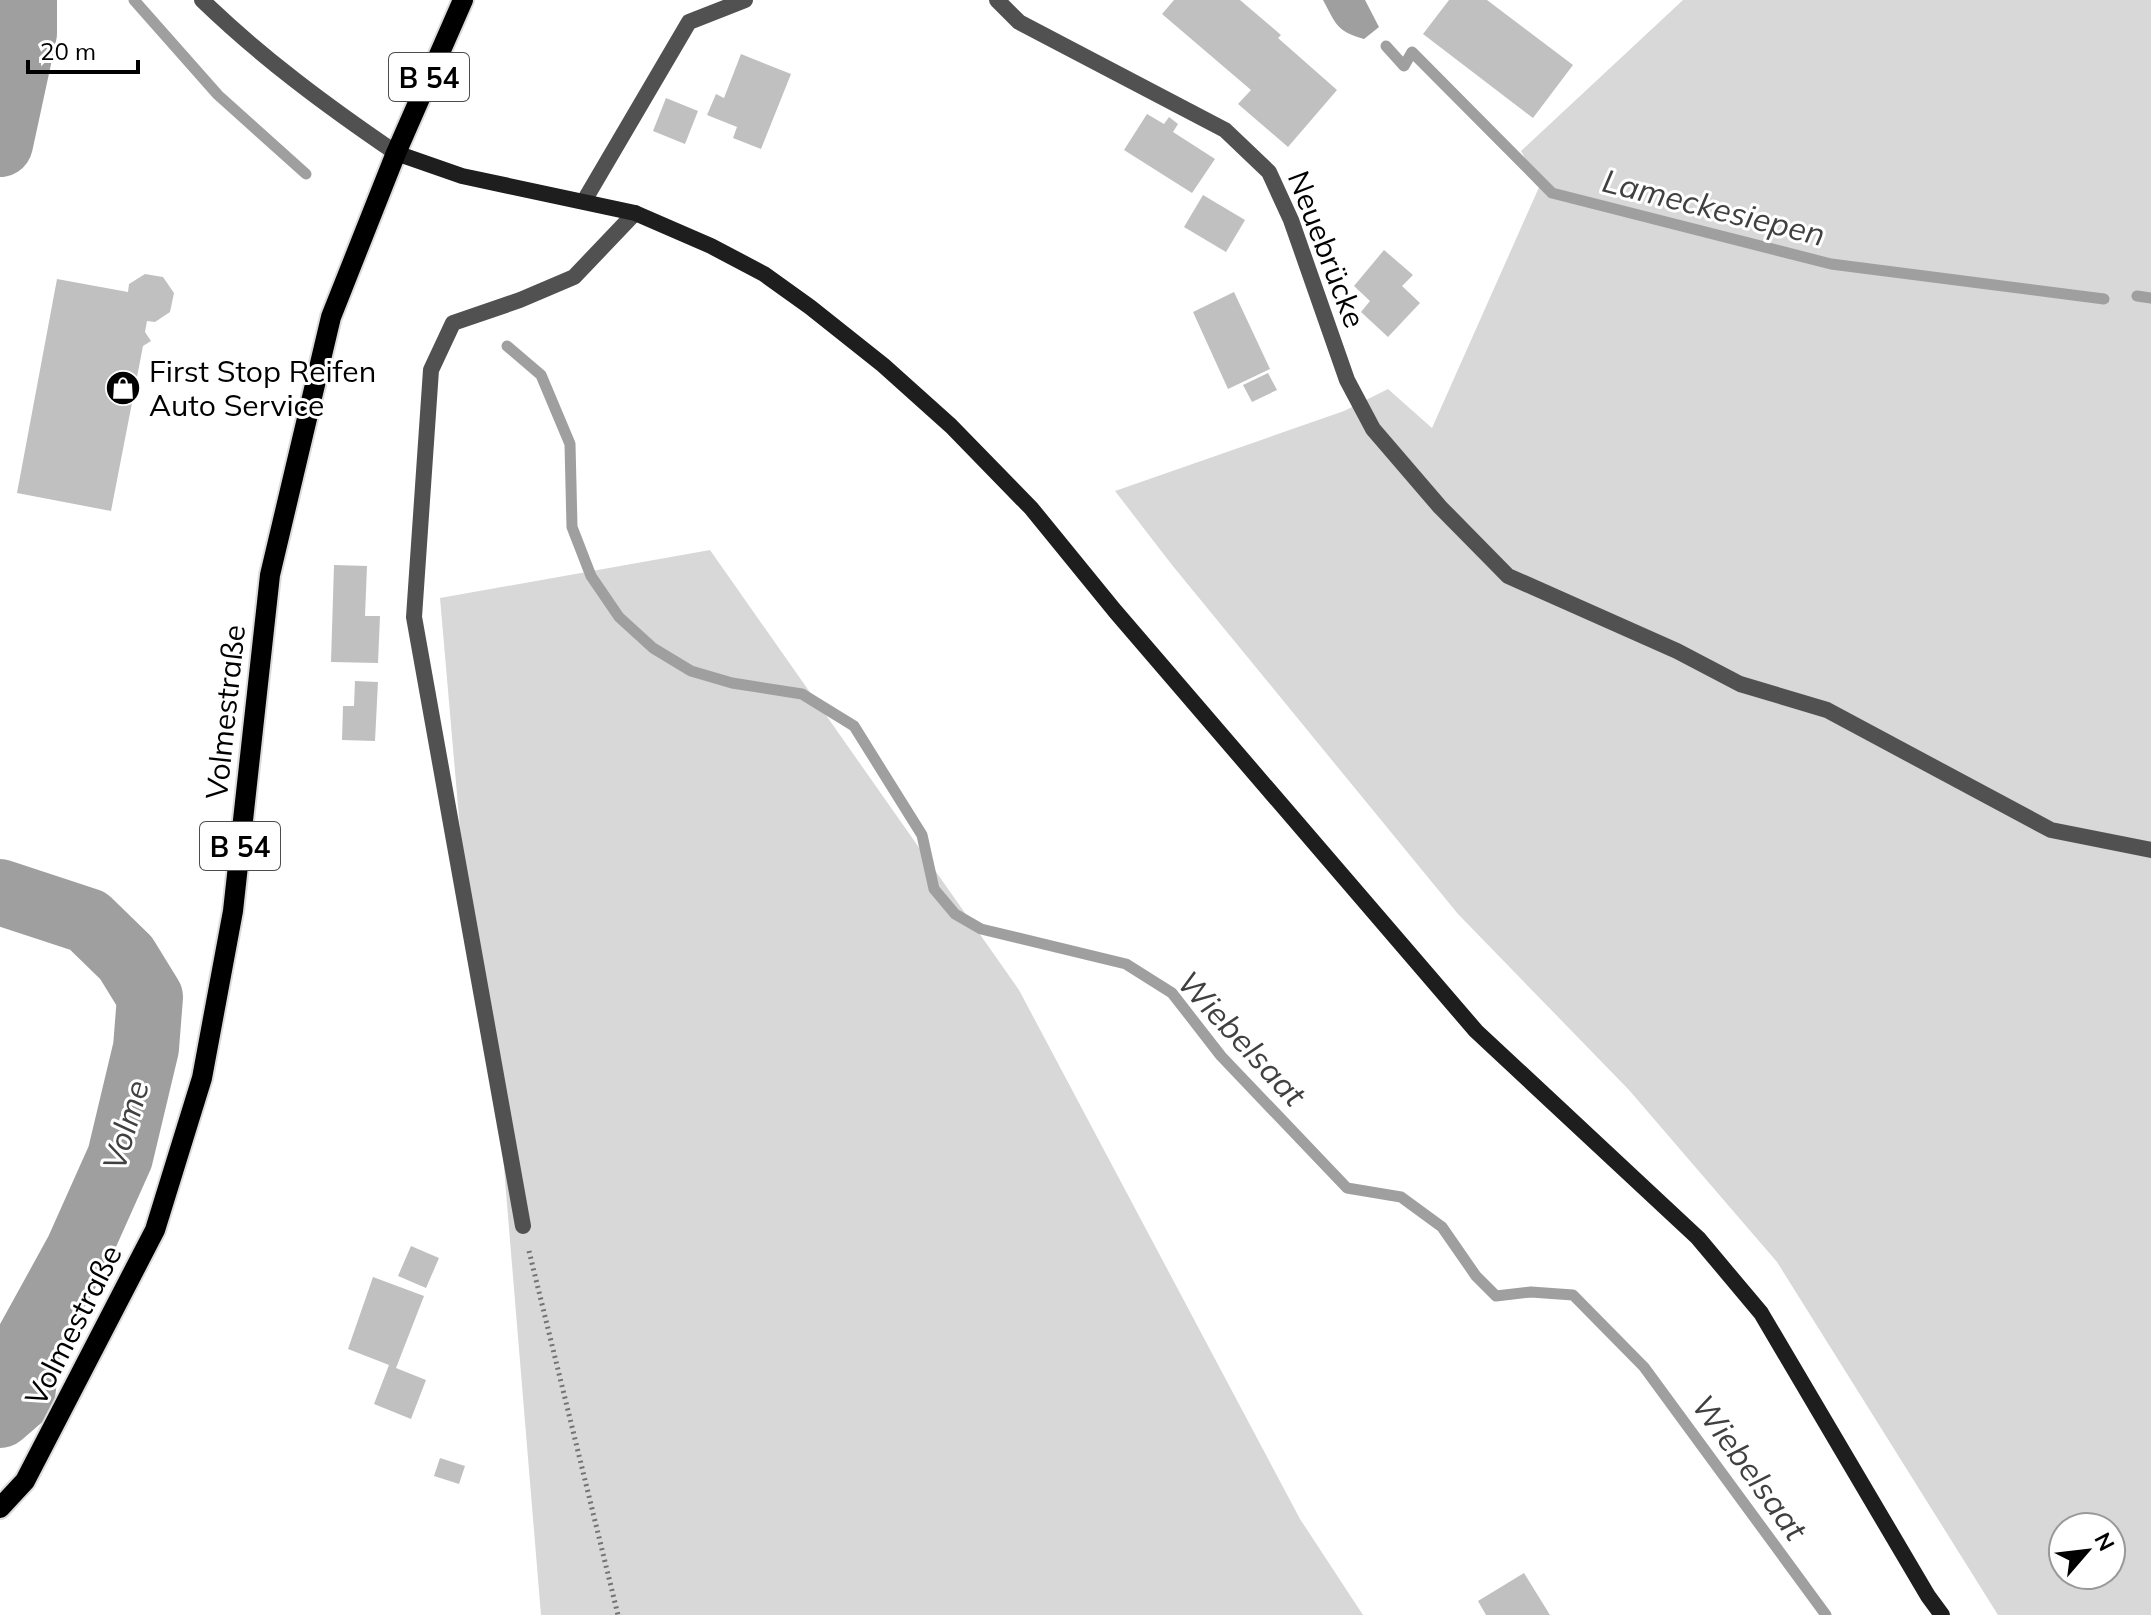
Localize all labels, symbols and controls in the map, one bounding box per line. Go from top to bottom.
scale bar [28,24,138,74]
text: 20 m [40,36,96,66]
road number: B 54 [389,53,469,101]
water label: Lameckesiepen [1599,160,1829,254]
street label: Neuebrücke [1280,165,1374,333]
place label: First Stop Reifen Auto Service [149,352,376,424]
shop icon: First Stop Reifen Auto Service [104,369,142,407]
street label: Volmestraße [197,623,253,801]
road number: B 54 [200,822,280,870]
water label: Wiebelsaat [1169,962,1315,1114]
water label: Volme [93,1075,157,1175]
street label: Volmestraße [16,1238,130,1412]
water label: Wiebelsaat [1684,1386,1817,1548]
north arrow [2047,1511,2127,1591]
text: N [2088,1528,2121,1556]

